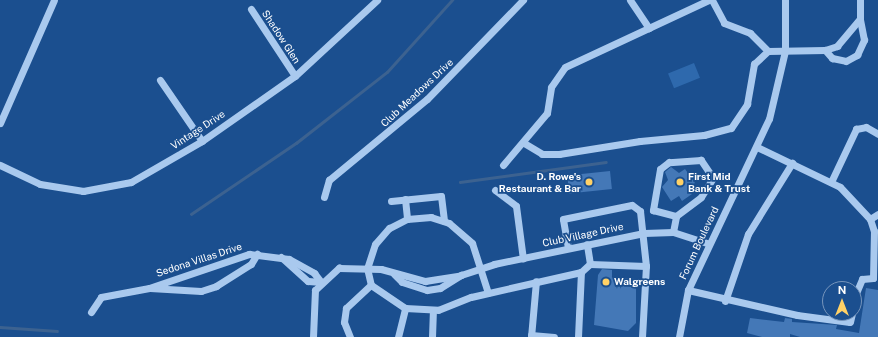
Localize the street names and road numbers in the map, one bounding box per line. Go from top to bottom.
street label: Shadow Glen [259,8,303,66]
street label: Club Meadows Drive [378,56,456,130]
street label: Vintage Drive [169,108,227,152]
street label: Forum Boulevard [677,205,721,281]
street label: Club Village Drive [541,221,625,249]
street label: Sedona Villas Drive [154,240,244,280]

